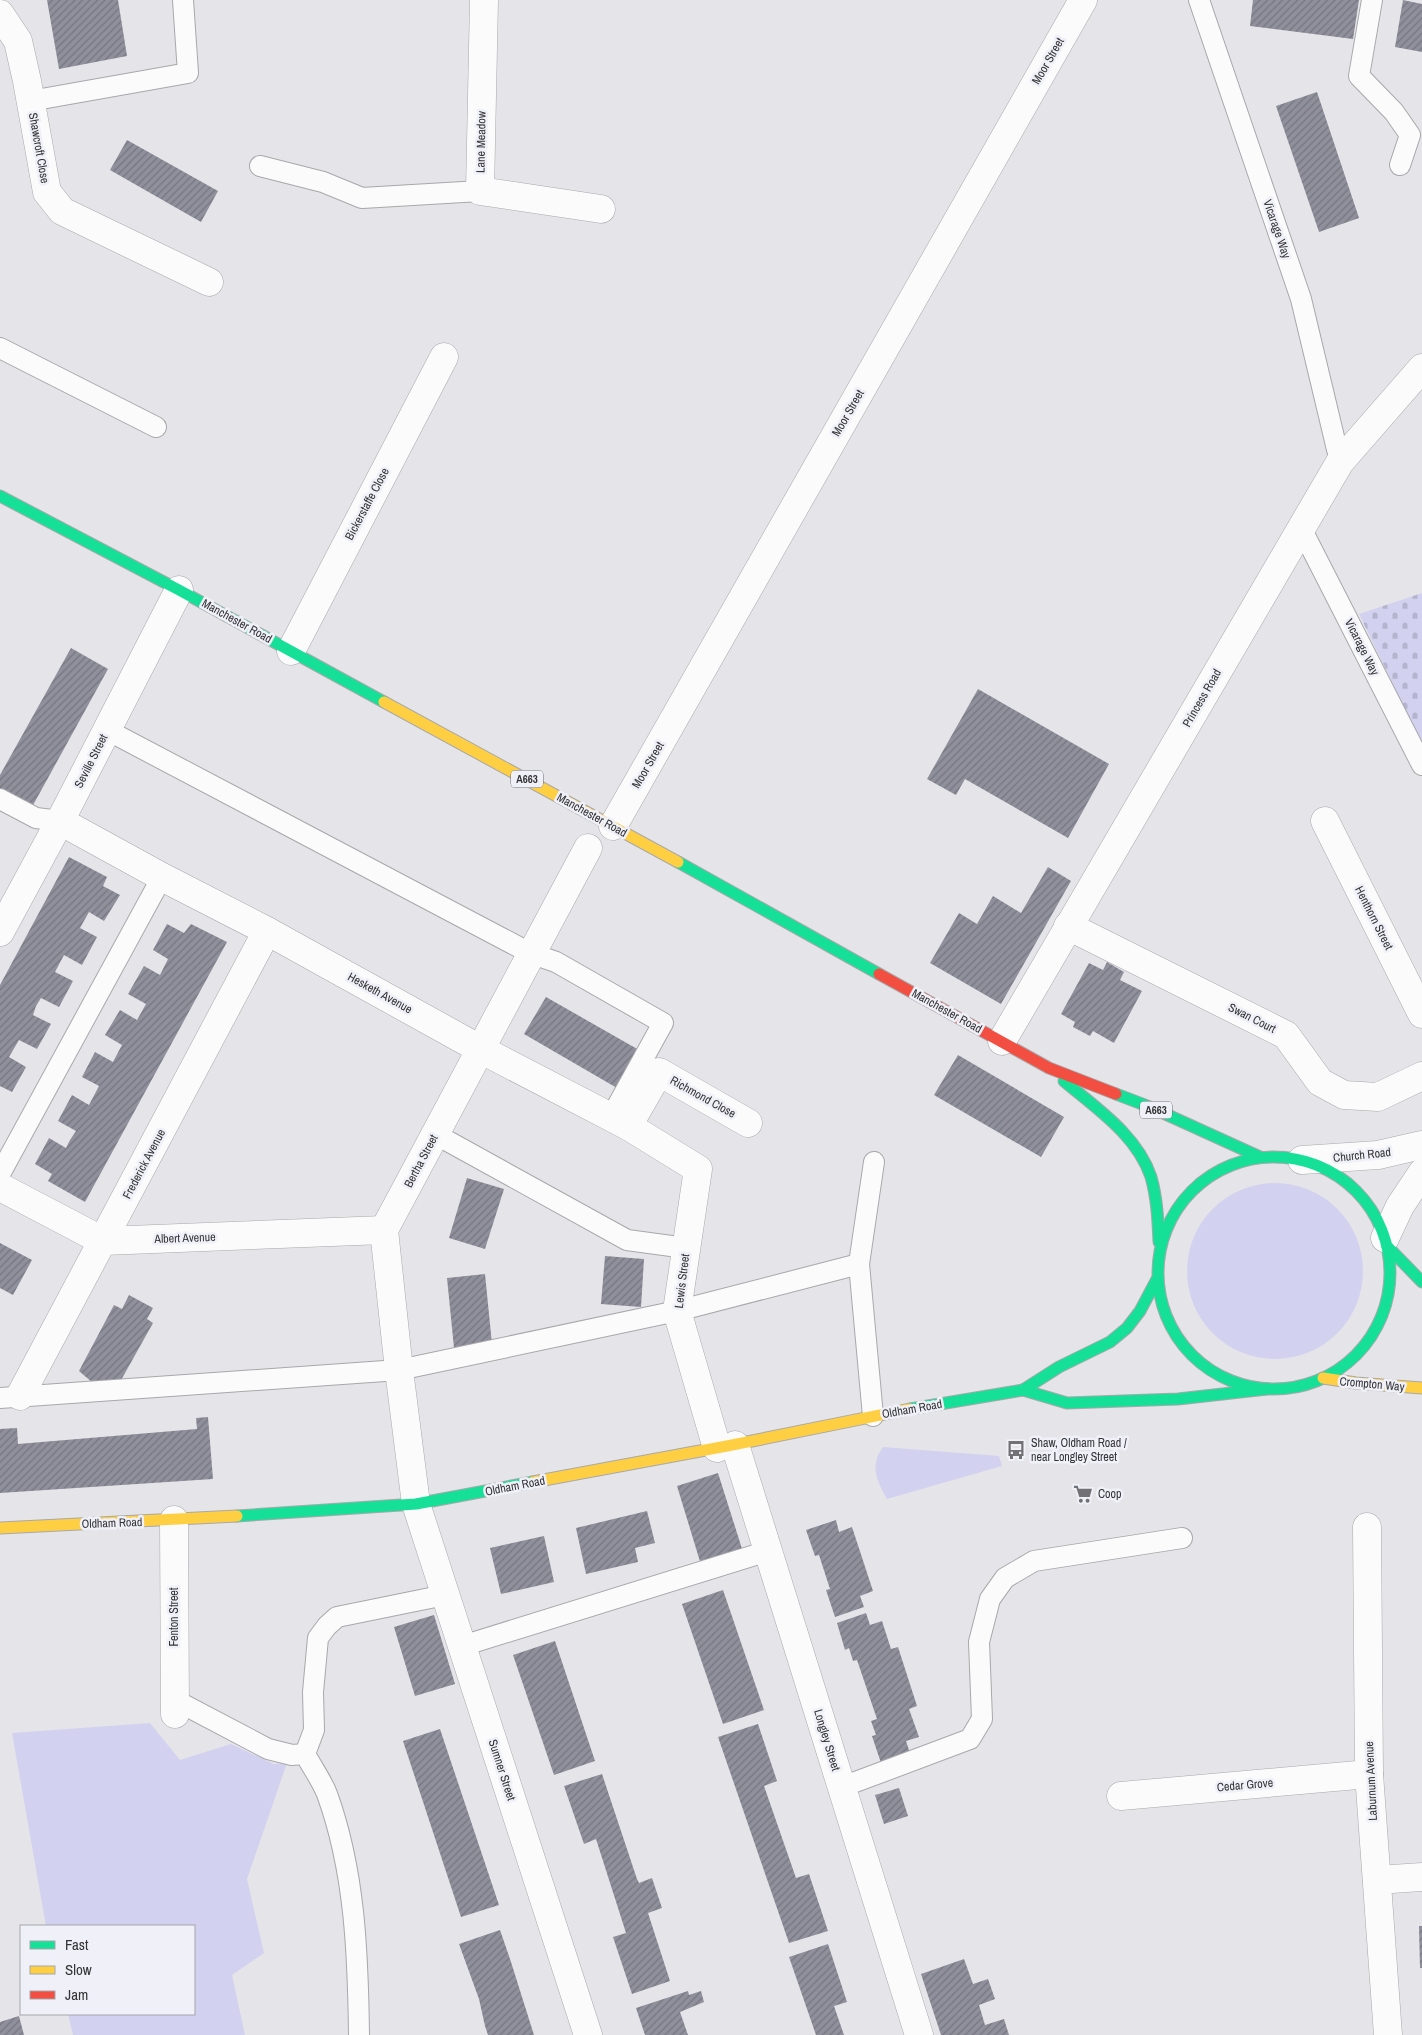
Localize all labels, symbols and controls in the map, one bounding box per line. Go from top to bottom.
street label: Moor Street [1028,35,1068,87]
street label: Lane Meadow [472,110,490,173]
street label: Shawcroft Close [25,111,53,185]
street label: Vicarage Way [1259,197,1295,261]
street label: Moor Street [828,387,868,439]
street label: Bickerstaffe Close [341,465,393,543]
street label: Manchester Road [199,595,275,647]
street label: Vicarage Way [1341,616,1383,678]
street label: Princess Road [1179,666,1225,730]
street label: Seville Street [71,731,112,791]
street label: Moor Street [628,739,668,791]
road number: A663 [511,771,543,788]
street label: Manchester Road [554,789,630,841]
street label: Henthorn Street [1351,883,1397,953]
street label: Hesketh Avenue [345,969,415,1017]
street label: Manchester Road [909,985,985,1037]
street label: Swan Court [1225,999,1279,1037]
street label: Richmond Close [667,1072,739,1122]
road number: A663 [1140,1102,1172,1118]
street label: Frederick Avenue [119,1126,169,1202]
street label: Bertha Street [400,1131,442,1190]
street label: Church Road [1332,1144,1392,1166]
street label: Albert Avenue [153,1229,216,1247]
street label: Lewis Street [671,1253,693,1309]
street label: Crompton Way [1339,1373,1405,1395]
street label: Oldham Road [881,1396,943,1422]
place label: Shaw, Oldham Road / near Longley Street [1031,1435,1127,1465]
bus stop icon: Shaw, Oldham Road / near Longley Street [1005,1439,1027,1461]
street label: Oldham Road [484,1472,546,1500]
supermarket icon: Coop [1072,1483,1094,1505]
place label: Coop [1098,1486,1122,1502]
street label: Oldham Road [81,1514,143,1532]
street label: Fenton Street [166,1587,182,1647]
street label: Longley Street [810,1707,844,1773]
street label: Sumner Street [485,1737,519,1803]
street label: Laburnum Avenue [1361,1741,1381,1821]
street label: Cedar Grove [1216,1775,1274,1795]
legend [20,1925,195,2015]
text: Fast [65,1934,89,1955]
text: Slow [65,1959,92,1980]
text: Jam [65,1984,88,2005]

